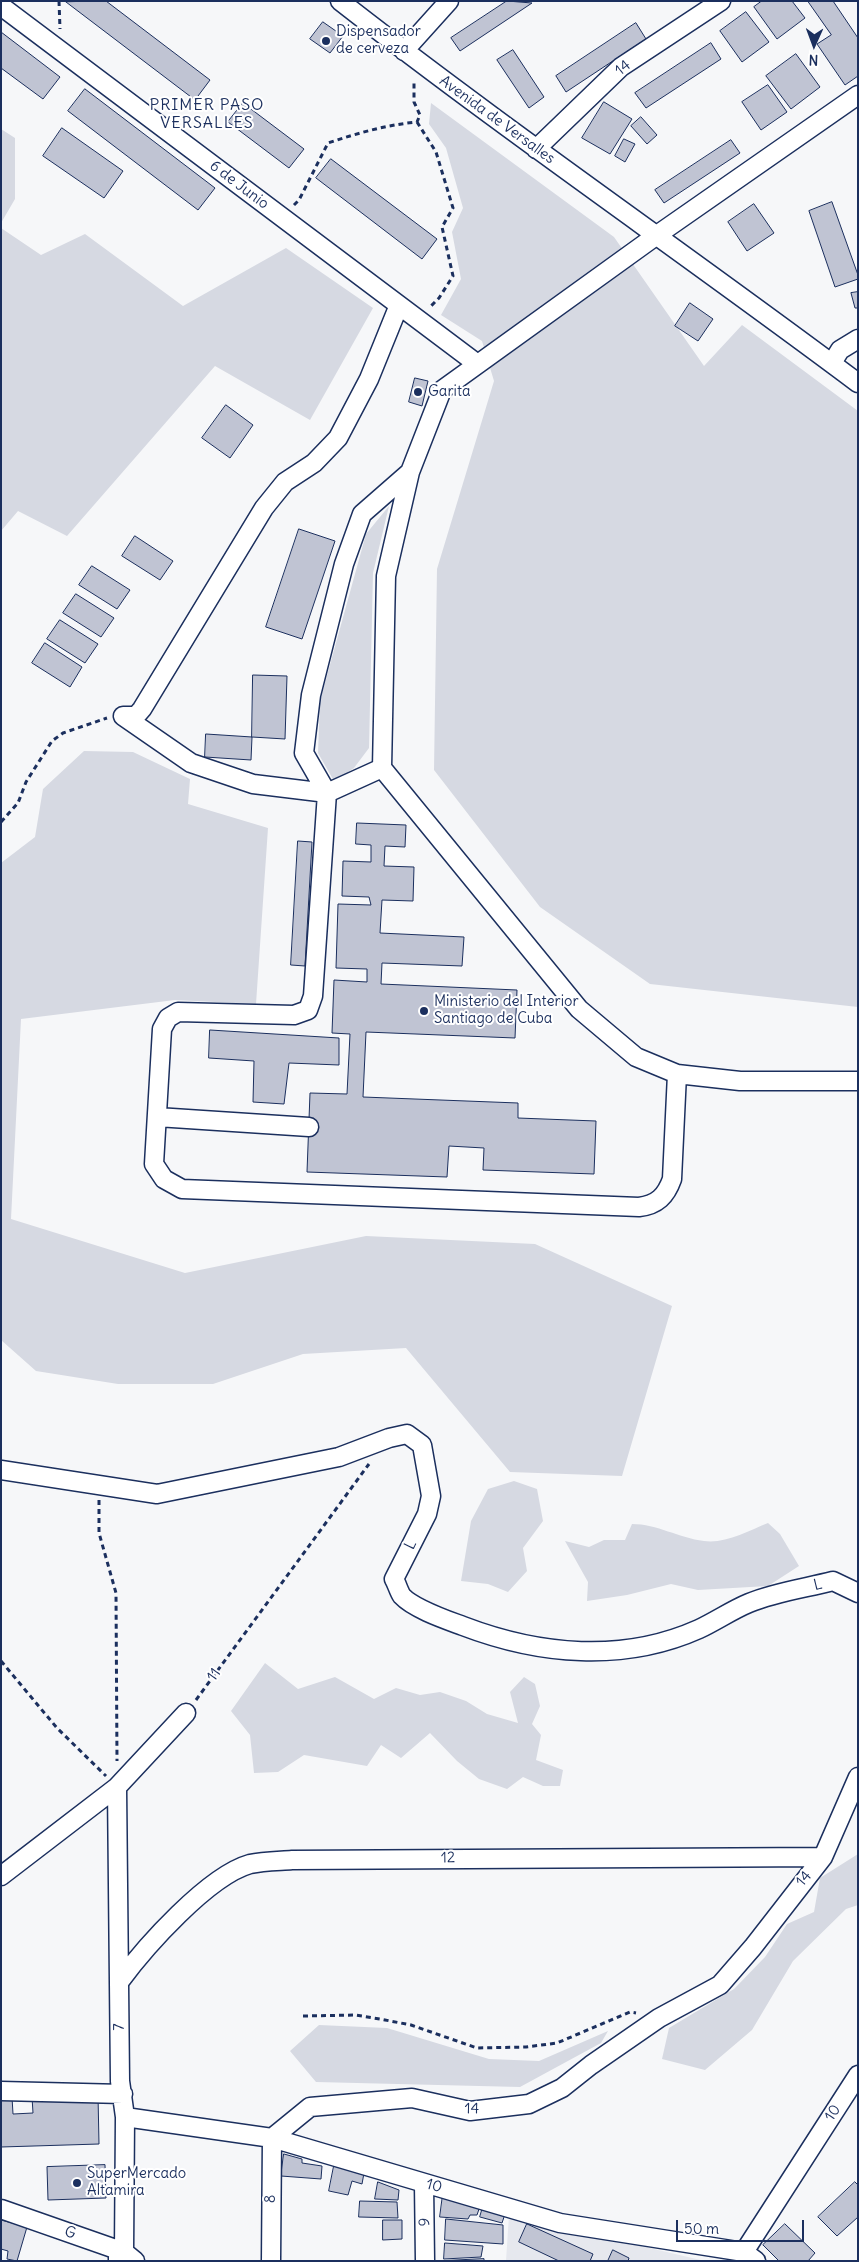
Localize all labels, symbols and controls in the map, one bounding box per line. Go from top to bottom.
north arrow [789,20,839,70]
place label: Dispensador de cerveza [336,23,421,58]
marker: Dispensador de cerveza [320,35,332,47]
text: N [808,51,819,69]
street label: 14 [612,56,634,80]
street label: Avenida de Versalles [436,72,558,168]
district label: PRIMER PASO VERSALLES [148,95,266,133]
street label: 6 de Junio [206,157,272,213]
place label: Garita [428,383,470,401]
marker: Garita [412,386,424,398]
place label: Ministerio del Interior Santiago de Cuba [434,993,579,1028]
marker: Ministerio del Interior Santiago de Cuba [418,1005,430,1017]
street label: L [401,1537,421,1553]
street label: L [812,1575,824,1595]
street label: 11 [203,1665,225,1685]
street label: 12 [441,1849,455,1867]
street label: 14 [792,1868,816,1890]
street label: 7 [111,2023,129,2031]
street label: 14 [465,2100,479,2118]
street label: 10 [821,2101,845,2125]
place label: SuperMercado Altamira [87,2165,186,2200]
street label: 10 [424,2175,444,2197]
marker: SuperMercado Altamira [71,2177,83,2189]
street label: 8 [262,2195,280,2203]
scale bar [679,2210,806,2242]
street label: 9 [416,2218,434,2226]
text: 50 m [684,2219,719,2238]
street label: G [62,2223,78,2243]

